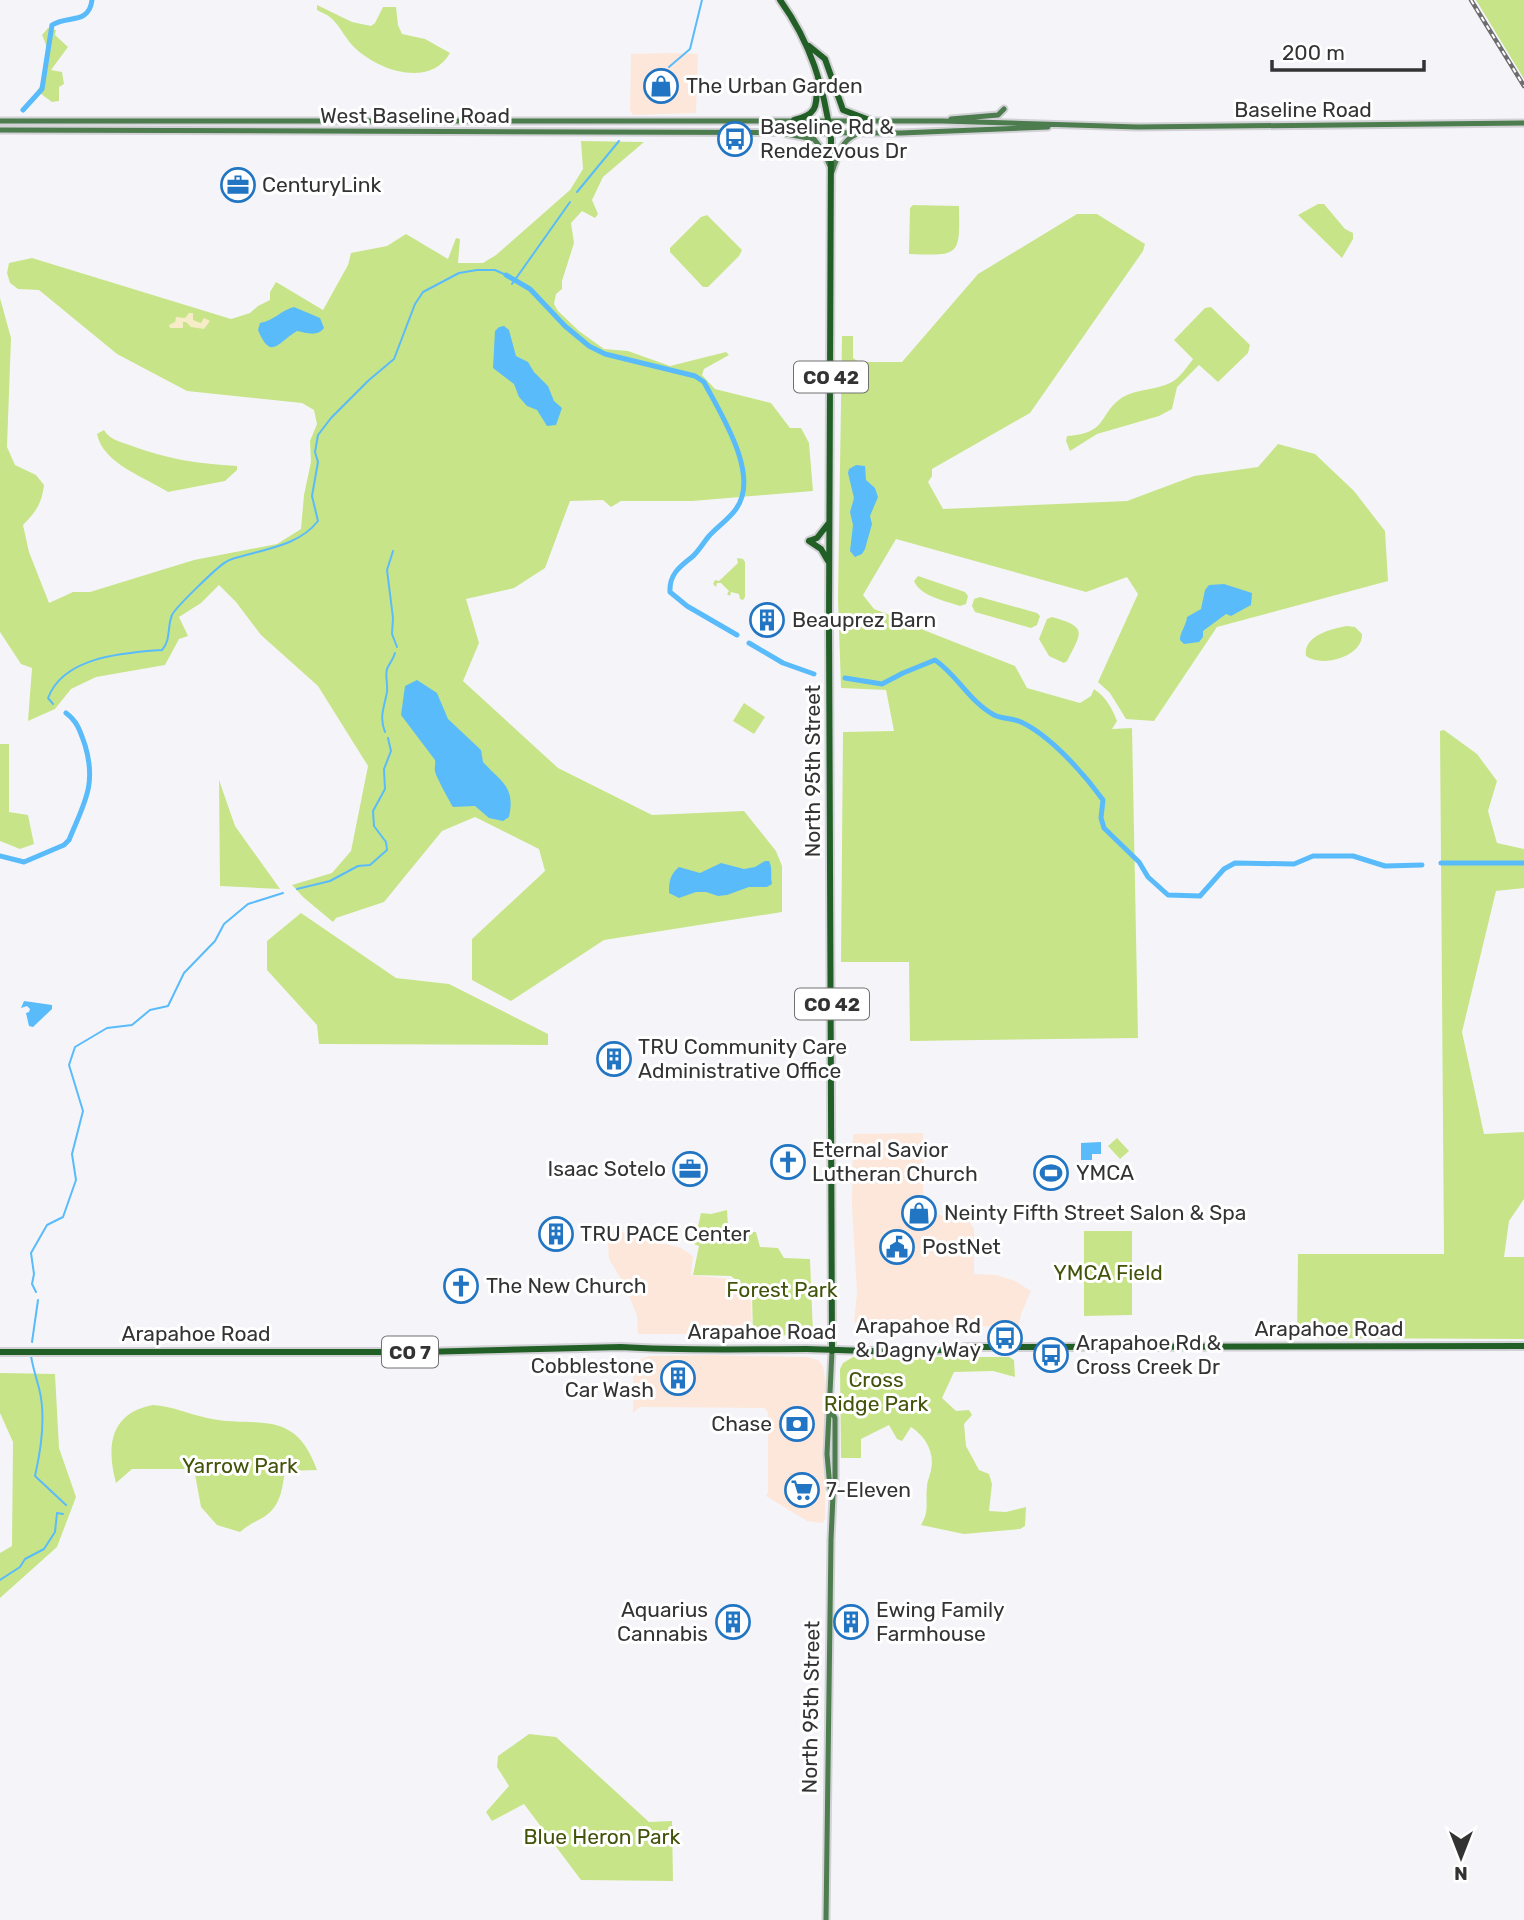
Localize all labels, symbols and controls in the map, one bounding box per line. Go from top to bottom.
scale bar [1272,28,1424,72]
text: 200 m [1282,40,1345,65]
shop icon: The Urban Garden [642,67,680,105]
place label: The Urban Garden [686,73,863,98]
street label: Baseline Road [1234,97,1372,122]
street label: West Baseline Road [320,103,510,128]
place label: Baseline Rd & Rendezvous Dr [760,114,907,163]
bus stop icon: Baseline Rd & Rendezvous Dr [716,120,754,158]
office icon: CenturyLink [219,166,257,204]
place label: CenturyLink [262,172,381,197]
road number: CO 42 [794,362,868,392]
building icon: Beauprez Barn [748,601,786,639]
place label: Beauprez Barn [792,607,936,632]
street label: North 95th Street [800,685,825,857]
road number: CO 42 [795,988,869,1020]
place label: TRU Community Care Administrative Office [638,1034,847,1083]
building icon: TRU Community Care Administrative Office [595,1040,633,1078]
place label: Eternal Savior Lutheran Church [812,1137,978,1186]
church icon: Eternal Savior Lutheran Church [769,1143,807,1181]
office icon: Isaac Sotelo [671,1150,709,1188]
sports icon: YMCA [1032,1154,1070,1192]
place label: Isaac Sotelo [547,1156,666,1181]
place label: YMCA [1076,1160,1134,1185]
shop icon: Neinty Fifth Street Salon & Spa [900,1194,938,1232]
place label: Neinty Fifth Street Salon & Spa [944,1200,1246,1225]
building icon: TRU PACE Center [537,1215,575,1253]
place label: TRU PACE Center [580,1221,750,1246]
public building icon: PostNet [878,1228,916,1266]
place label: PostNet [922,1234,1001,1259]
park label: YMCA Field [1053,1260,1163,1285]
church icon: The New Church [442,1267,480,1305]
place label: The New Church [486,1273,647,1298]
park label: Forest Park [726,1277,838,1302]
place label: Arapahoe Rd & Dagny Way [855,1313,981,1362]
street label: Arapahoe Road [1254,1316,1404,1341]
street label: Arapahoe Road [687,1319,837,1344]
bus stop icon: Arapahoe Rd & Dagny Way [986,1319,1024,1357]
street label: Arapahoe Road [121,1321,271,1346]
place label: Arapahoe Rd & Cross Creek Dr [1076,1330,1222,1379]
road number: CO 7 [382,1336,438,1368]
bus stop icon: Arapahoe Rd & Cross Creek Dr [1032,1336,1070,1374]
place label: Cobblestone Car Wash [531,1353,654,1402]
building icon: Cobblestone Car Wash [659,1359,697,1397]
park label: Cross Ridge Park [824,1367,928,1416]
bank icon: Chase [778,1405,816,1443]
place label: Chase [711,1411,772,1436]
park label: Yarrow Park [182,1453,298,1478]
supermarket icon: 7-Eleven [783,1471,821,1509]
place label: 7-Eleven [826,1477,911,1502]
place label: Aquarius Cannabis [617,1597,708,1646]
place label: Ewing Family Farmhouse [876,1597,1005,1646]
building icon: Aquarius Cannabis [714,1603,752,1641]
building icon: Ewing Family Farmhouse [832,1603,870,1641]
street label: North 95th Street [796,1621,825,1793]
north arrow [1426,1822,1496,1892]
park label: Blue Heron Park [524,1824,681,1849]
text: N [1454,1862,1468,1885]

